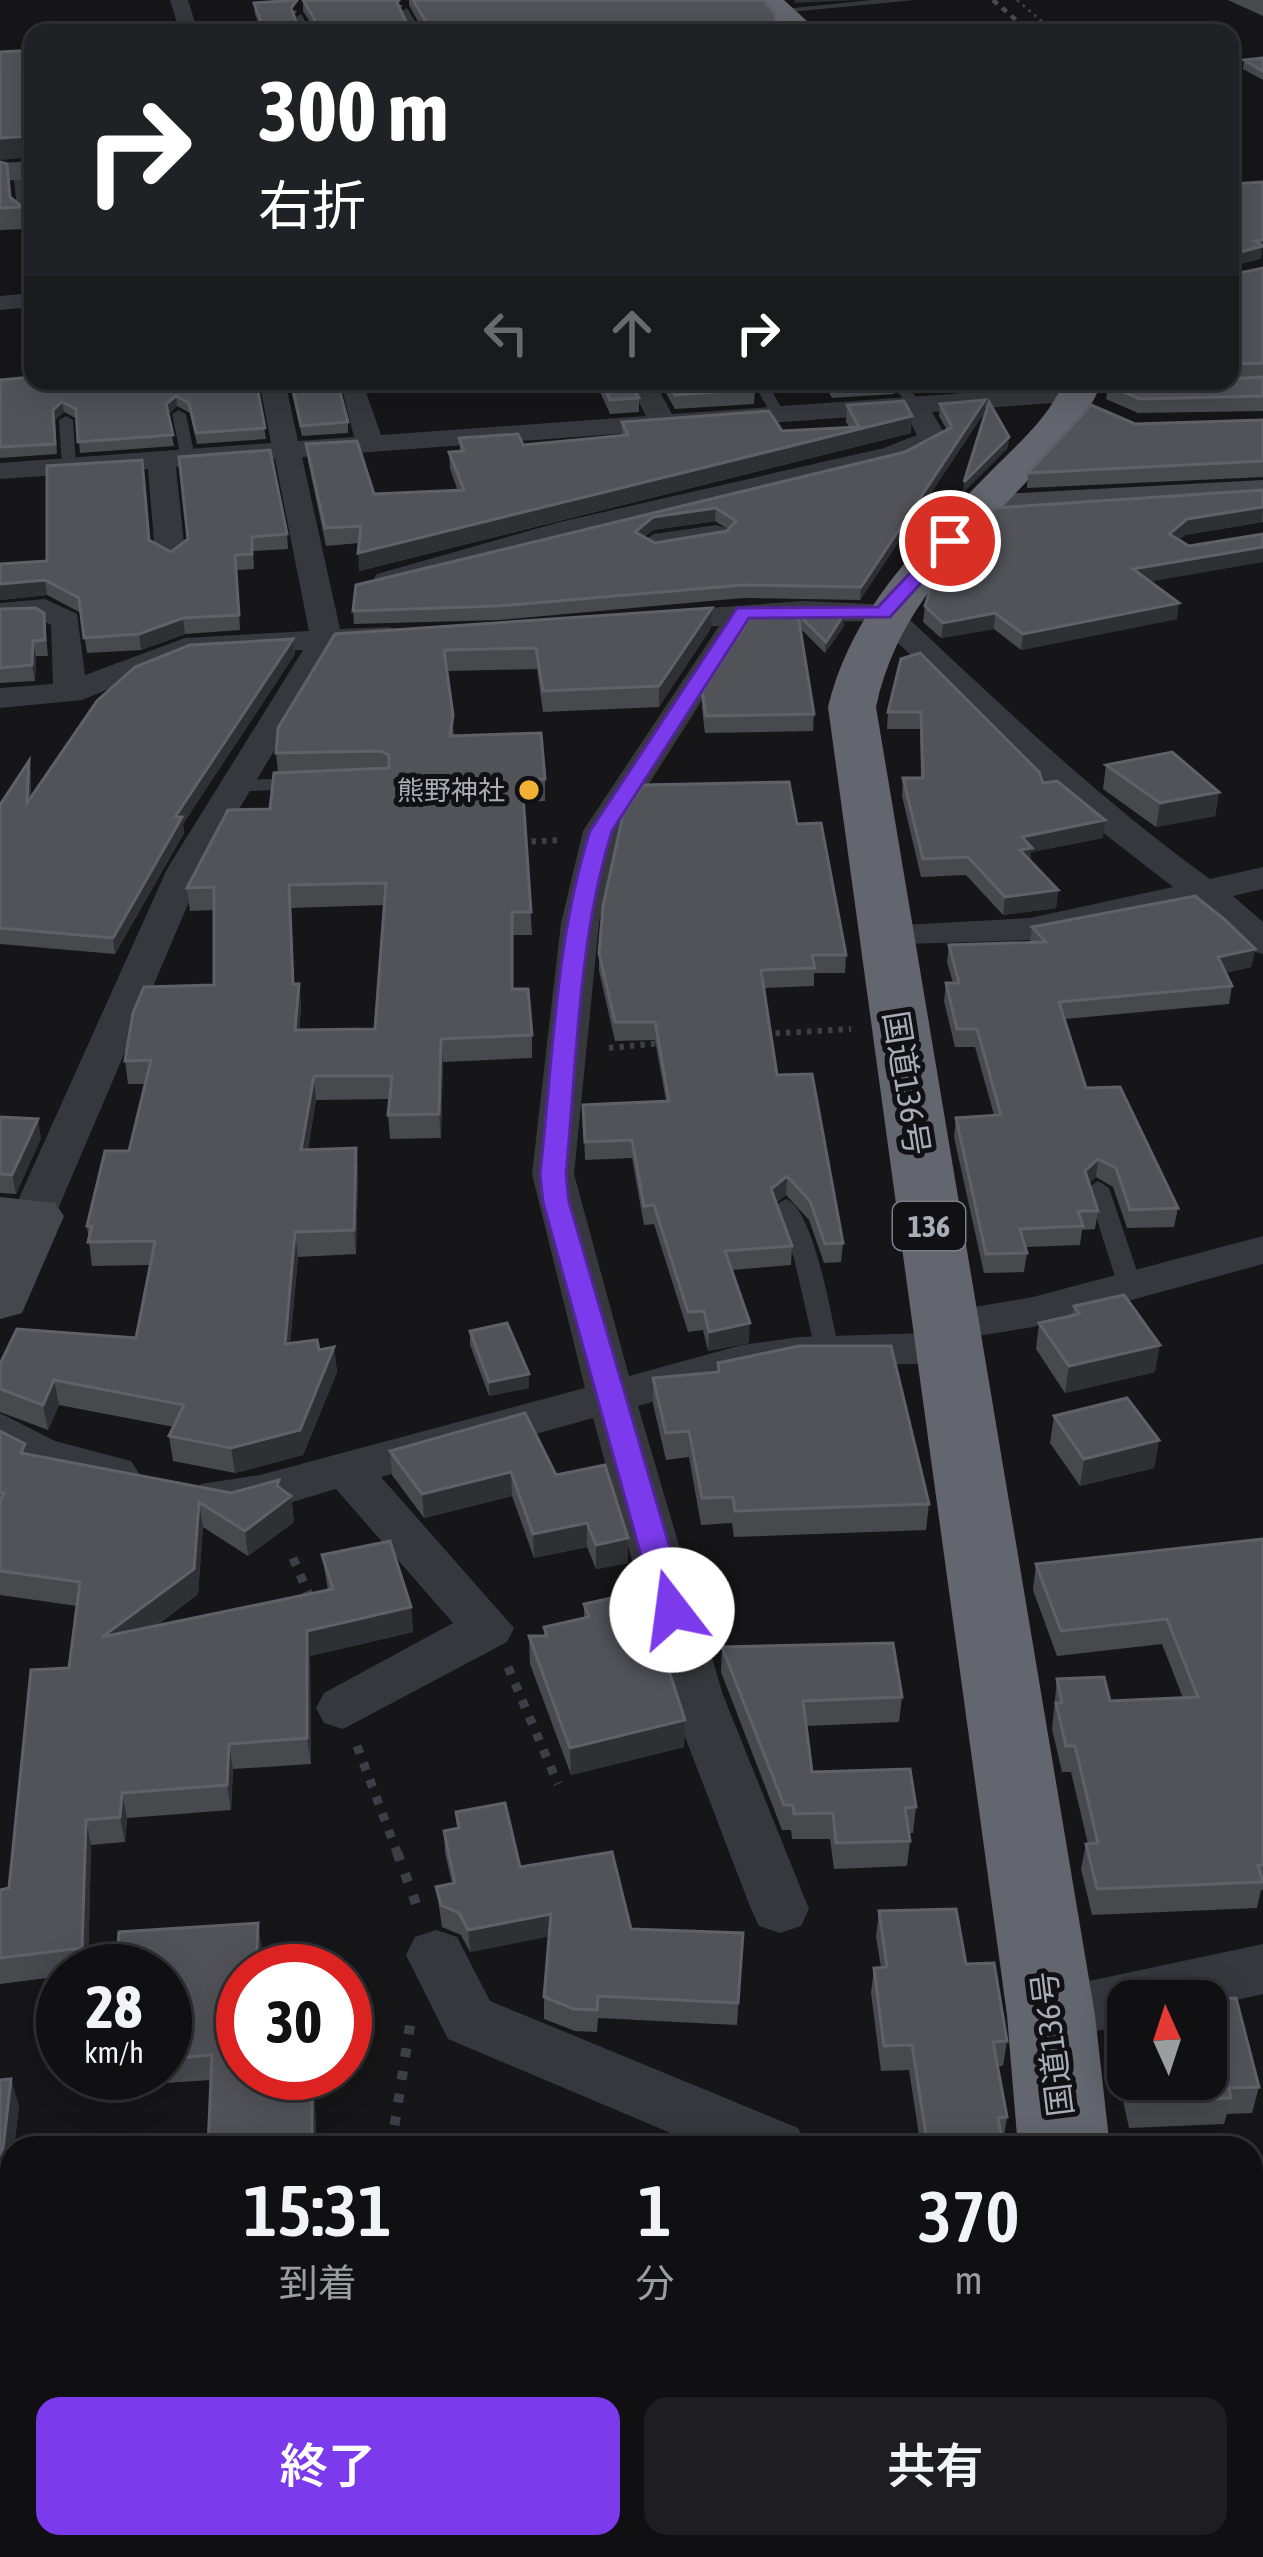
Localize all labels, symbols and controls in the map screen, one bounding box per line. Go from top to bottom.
text: 300 m [258,63,448,159]
icon: right [60,72,216,228]
text: 右折 [258,175,366,236]
icon: left [473,300,539,366]
icon: ahead [599,300,665,366]
icon: right [725,300,791,366]
pin [899,490,1001,592]
icon: arrive [917,508,983,574]
place label: 熊野神社 [397,775,505,806]
marker: 熊野神社 [516,777,542,803]
street label: 国道136号 [877,1008,937,1158]
road number: 136 [893,1202,965,1250]
position arrow [609,1547,735,1673]
speed limit sign: 30 [216,1944,372,2100]
street label: 国道136号 [1024,1969,1080,2119]
text: 28 [86,1972,142,2041]
north arrow [1107,1980,1227,2100]
map controls [1107,1980,1227,2100]
text: km/h [84,2035,144,2069]
text: 15:31 [244,2169,392,2251]
text: 1 [638,2169,672,2251]
text: 370 [918,2175,1019,2257]
text: m [955,2258,983,2302]
text: 到着 [279,2261,357,2305]
text: 分 [635,2261,674,2305]
button: 終了 [36,2397,620,2535]
button: 共有 [644,2397,1227,2535]

